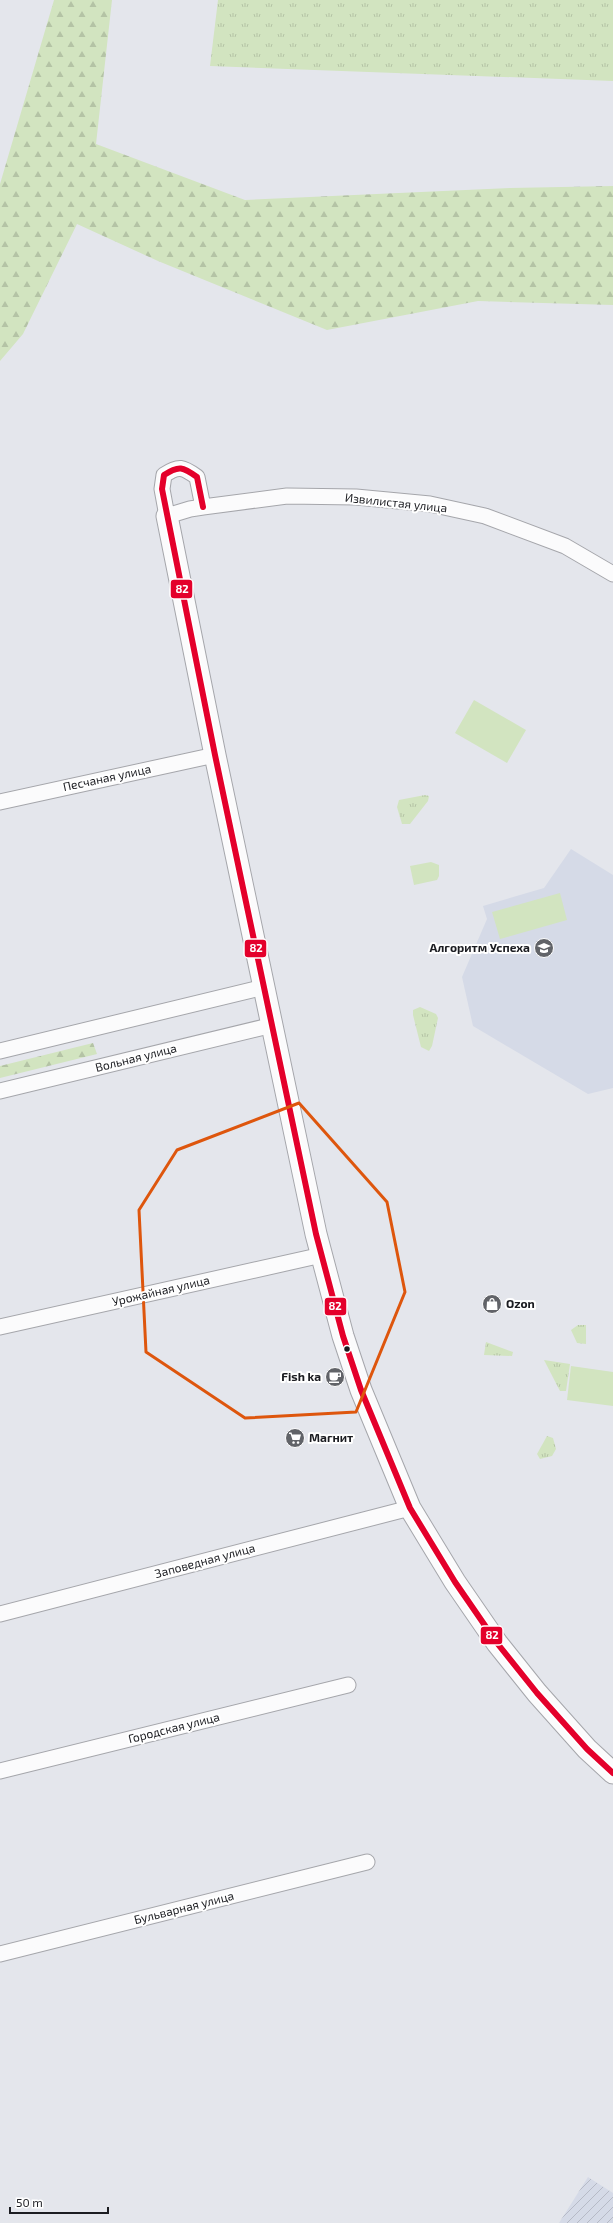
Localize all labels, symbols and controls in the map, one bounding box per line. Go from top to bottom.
street label: Извилистая улица [344,490,448,515]
line badge: 82 [170,579,193,599]
text: 82 [175,582,189,595]
street label: Песчаная улица [61,761,152,794]
school or university icon: Алгоритм Успеха [533,937,555,959]
line badge: 82 [244,939,267,958]
place label: Алгоритм Успеха [429,940,530,954]
text: 82 [249,941,263,954]
street label: Вольная улица [94,1040,178,1075]
street label: Урожайная улица [111,1272,211,1309]
shop icon: Ozon [481,1293,503,1315]
place label: Ozon [506,1296,535,1310]
line badge: 82 [324,1297,347,1316]
text: 82 [328,1299,342,1312]
unlabelled marker [342,1344,352,1354]
cafe icon: Fish ka [324,1366,346,1388]
place label: Fish ka [281,1369,321,1383]
supermarket icon: Магнит [284,1427,306,1449]
place label: Магнит [309,1430,353,1444]
street label: Заповедная улица [153,1540,257,1581]
line badge: 82 [480,1626,503,1645]
text: 82 [485,1628,499,1641]
street label: Городская улица [127,1709,221,1746]
street label: Бульварная улица [132,1888,235,1927]
scale bar [10,2189,108,2215]
text: 50 m [16,2195,43,2209]

